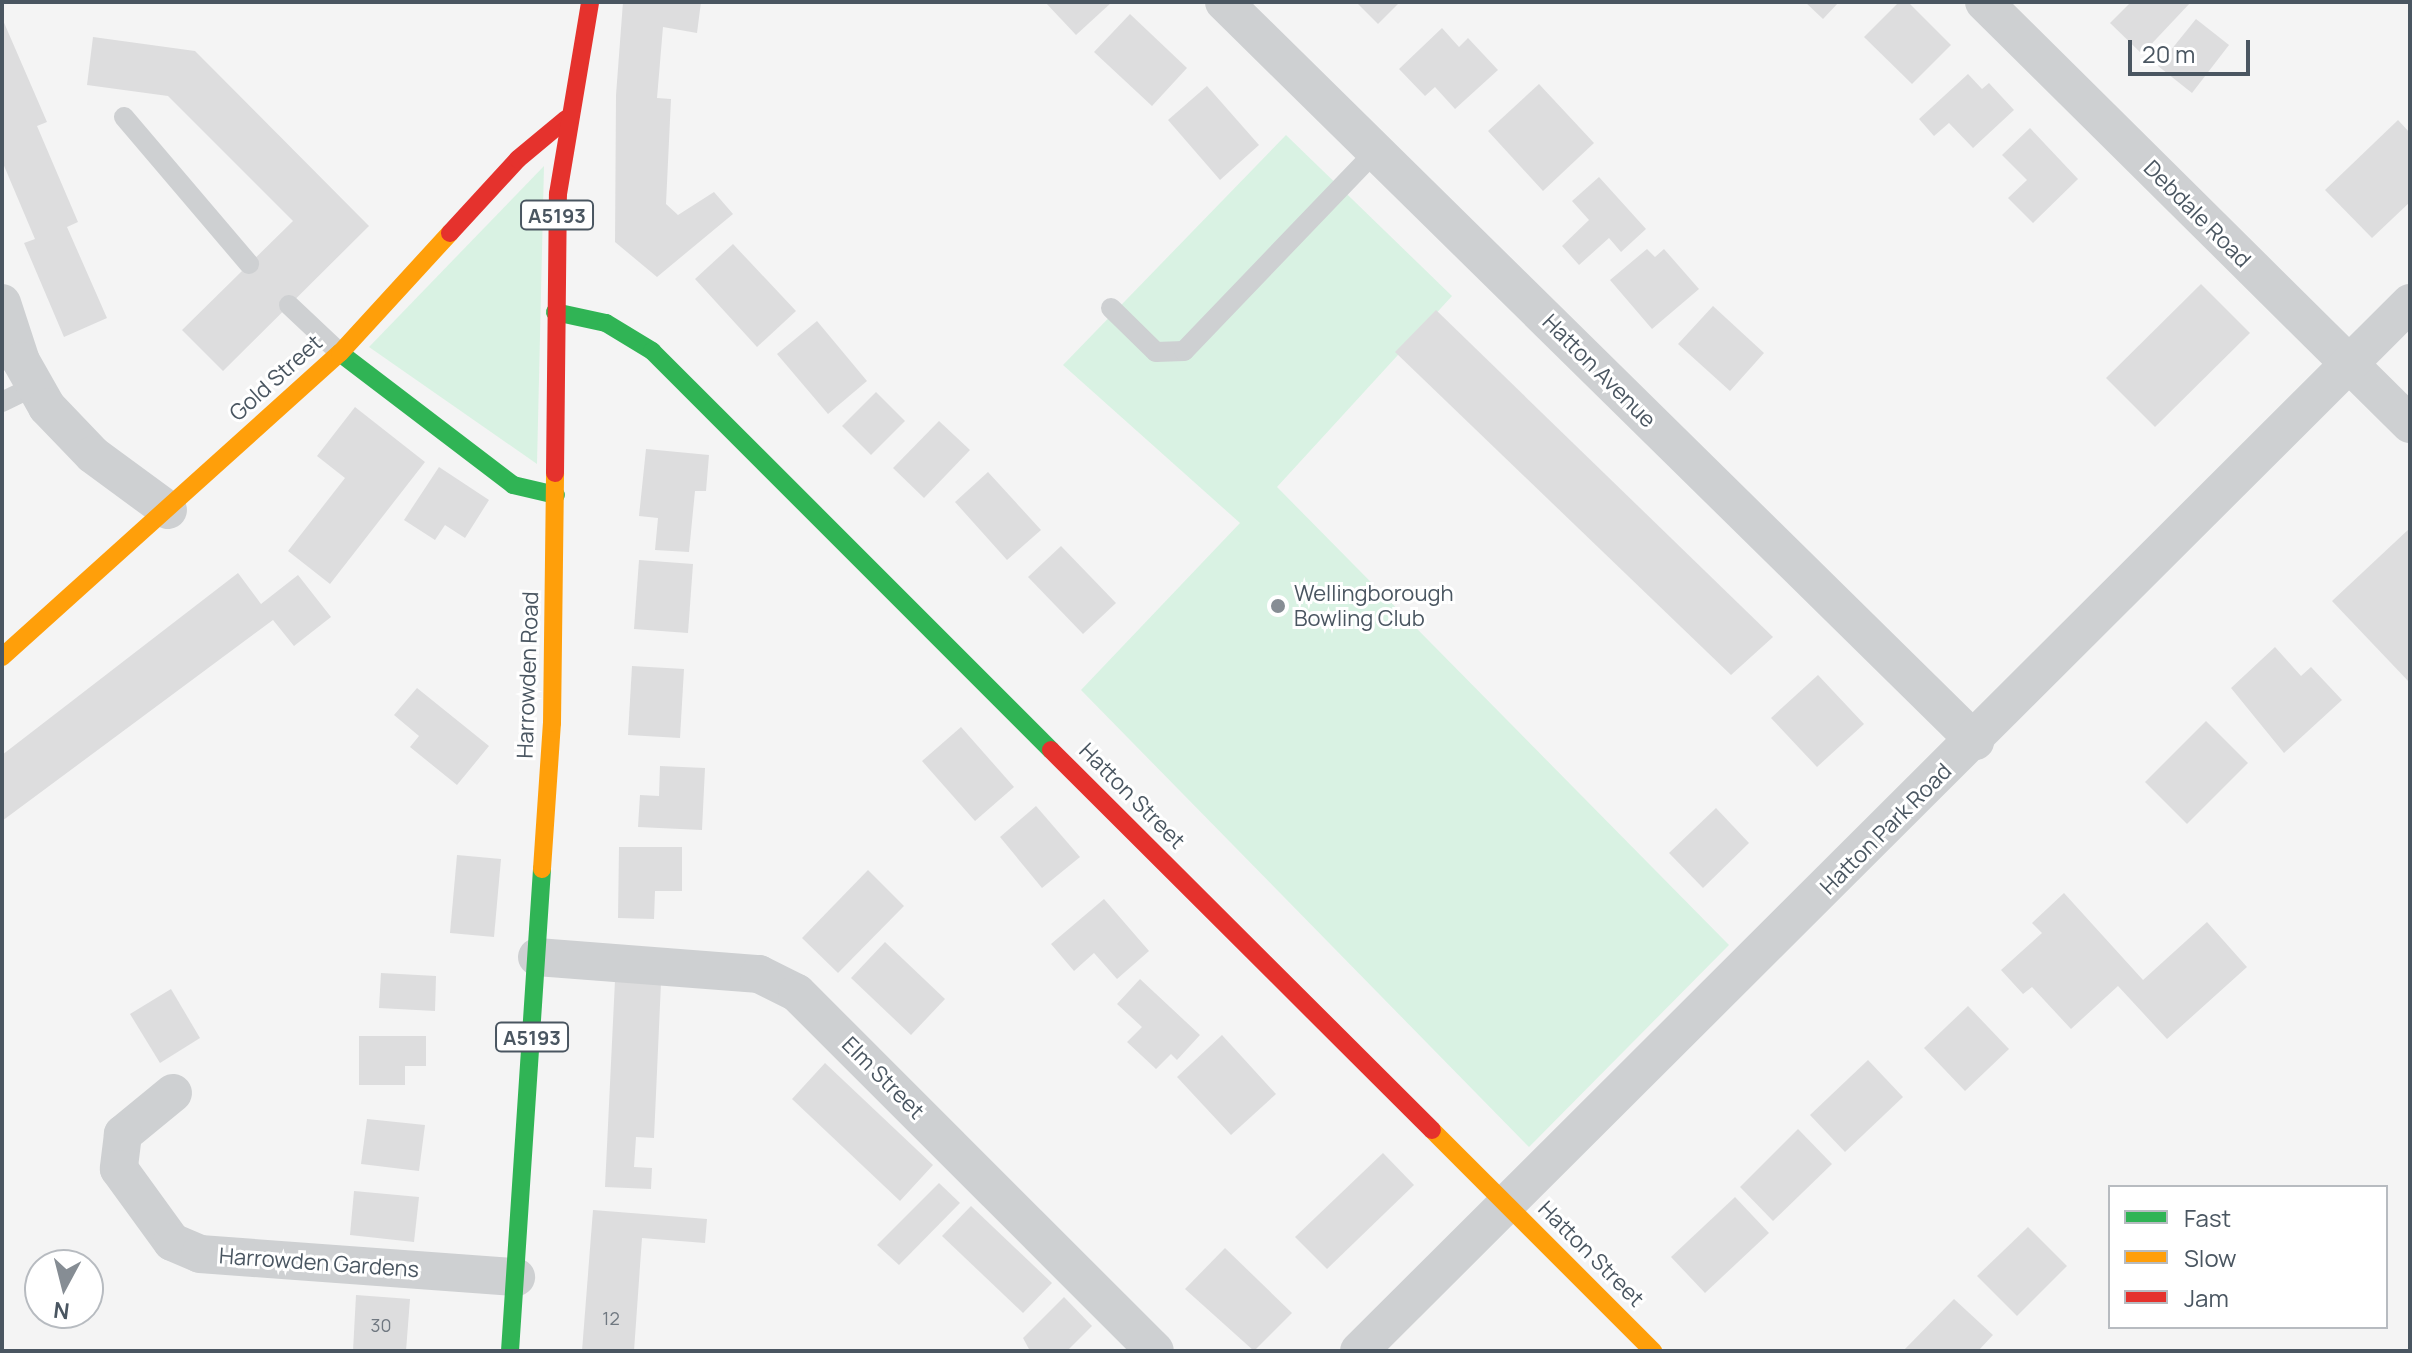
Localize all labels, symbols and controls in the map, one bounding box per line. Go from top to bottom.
scale bar [2132,24,2254,74]
text: 20 m [2142,37,2195,70]
street label: Debdale Road [2138,155,2256,273]
road number: A5193 [519,199,595,231]
street label: Hatton Avenue [1537,309,1661,433]
street label: Gold Street [224,329,328,427]
place label: Wellingborough Bowling Club [1294,580,1454,632]
street label: Harrowden Road [512,591,544,759]
marker: Wellingborough Bowling Club [1269,597,1287,615]
street label: Hatton Street [1074,738,1190,854]
street label: Hatton Park Road [1815,758,1957,900]
road number: A5193 [494,1021,570,1053]
street label: Elm Street [836,1031,930,1125]
legend [2108,1185,2388,1329]
street label: Hatton Street [1533,1196,1649,1312]
text: Fast [2184,1201,2231,1234]
text: Slow [2184,1241,2237,1274]
street label: Harrowden Gardens [218,1243,420,1283]
north arrow [24,1249,104,1329]
text: Jam [2184,1281,2229,1314]
text: N [52,1295,71,1327]
house number: 12 [602,1307,620,1329]
house number: 30 [371,1314,391,1336]

